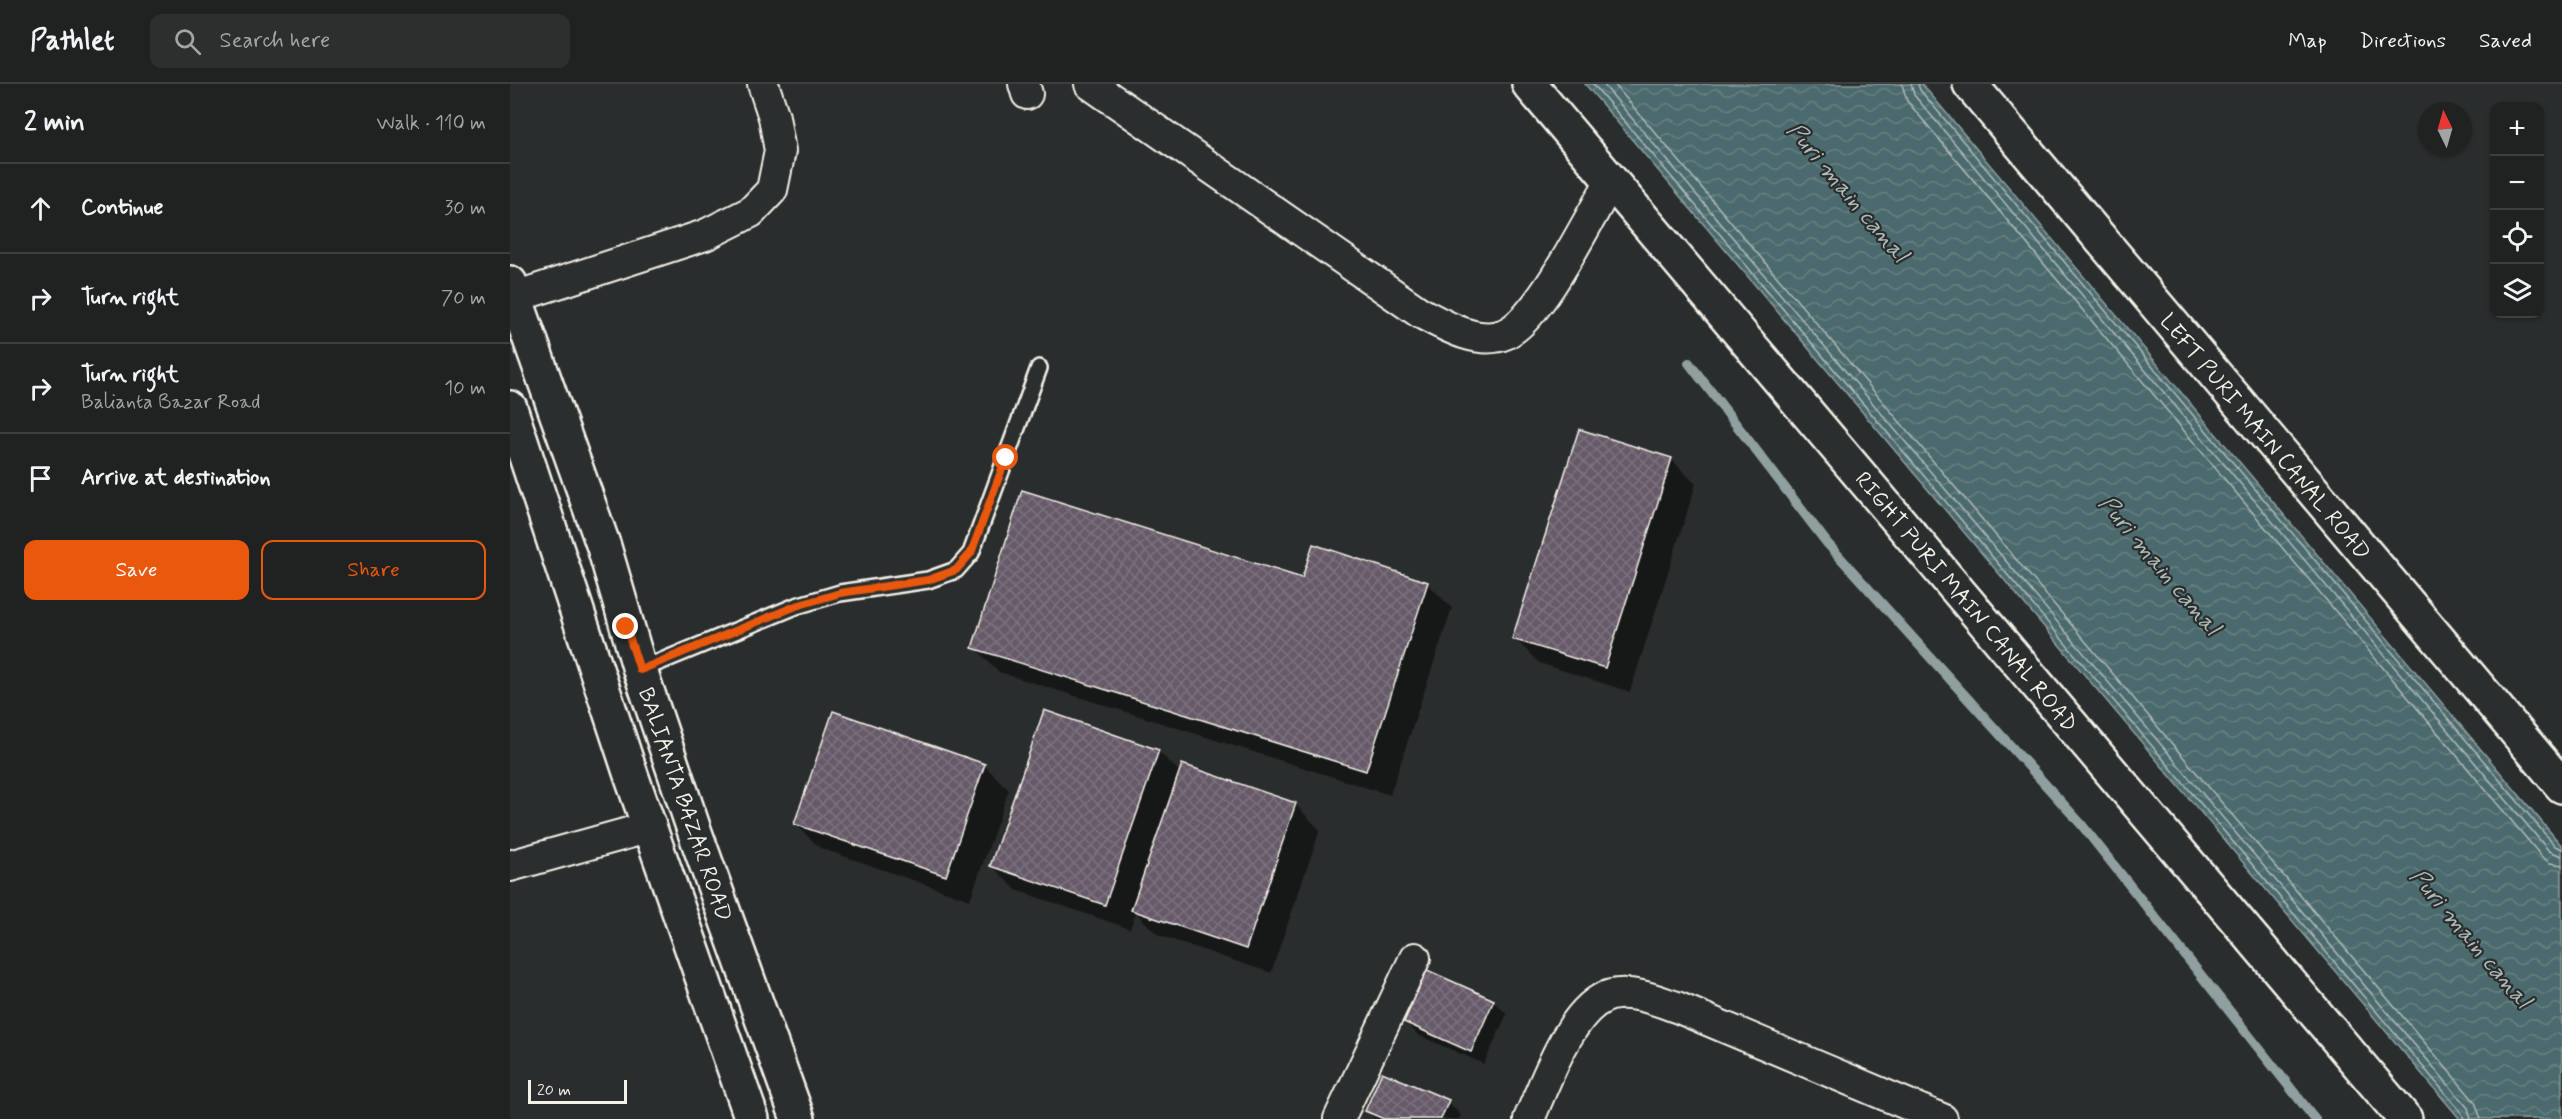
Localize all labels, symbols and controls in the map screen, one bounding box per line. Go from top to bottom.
search box [150,14,570,68]
text: Pathlet [30,23,114,60]
icon: search [171,25,204,58]
text: Search here [219,27,330,55]
text: Map [2288,27,2327,55]
text: Directions [2360,27,2446,55]
text: Saved [2479,27,2532,55]
north arrow [2418,102,2472,156]
map controls [2490,102,2544,318]
button: + [2490,102,2544,156]
text: 2 min [24,106,85,140]
text: Walk · 110 m [377,110,486,137]
water label: Puri main canal [1779,116,1916,271]
button: − [2490,156,2544,210]
icon: ahead [24,192,57,225]
text: Continue [81,194,163,222]
text: 30 m [444,195,486,222]
button: locate [2490,210,2544,264]
button: layers [2490,264,2544,318]
icon: right [24,282,57,315]
text: Turn right [81,284,179,312]
text: 70 m [441,285,486,312]
street label: LEFT PURI MAIN CANAL ROAD [2153,308,2376,566]
text: Turn right [81,361,179,389]
icon: right [24,372,57,405]
text: 10 m [444,375,486,402]
text: Balianta Bazar Road [81,389,260,416]
route start [992,444,1018,470]
icon: arrive [24,462,57,495]
text: Arrive at destination [81,464,271,492]
street label: RIGHT PURI MAIN CANAL ROAD [1848,466,2083,738]
water label: Puri main canal [2091,489,2228,644]
button: Save [24,540,249,600]
button: Share [261,540,486,600]
route end [612,613,638,639]
street label: BALIANTA BAZAR ROAD [631,684,737,925]
water label: Puri main canal [2402,862,2539,1017]
scale bar [528,1077,627,1104]
text: 20 m [537,1080,571,1101]

